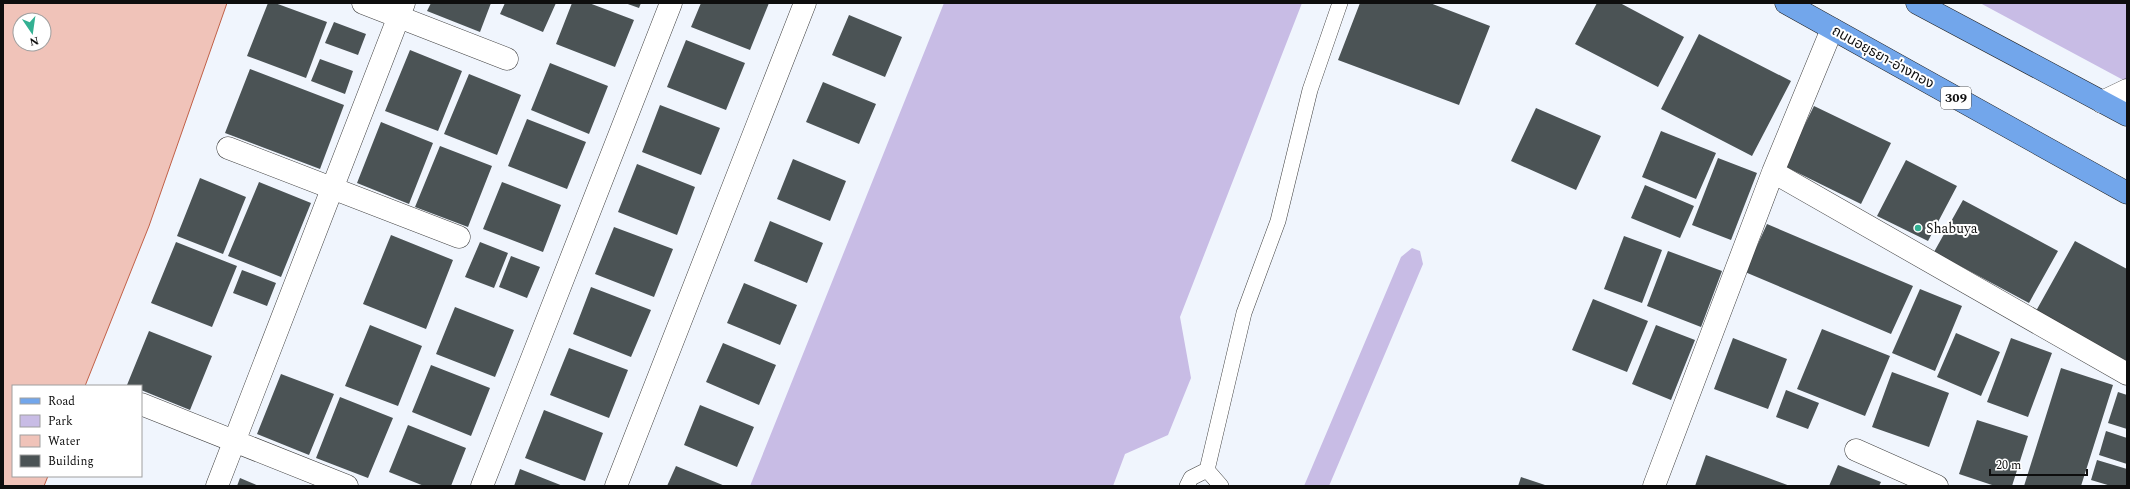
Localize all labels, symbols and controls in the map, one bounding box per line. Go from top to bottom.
north arrow [12,12,52,52]
street label: ถนนอยุธยา-อ่างทอง [1828,20,1938,94]
text: N [28,32,40,51]
road number: 309 [1941,87,1971,109]
place label: Shabuya [1926,218,1978,239]
marker: Shabuya [1913,223,1923,233]
legend [12,385,142,477]
text: Road [48,392,75,411]
text: Park [48,412,73,431]
text: Water [48,432,80,451]
scale bar [1990,451,2087,477]
text: Building [48,452,94,471]
text: 20 m [1996,456,2021,475]

